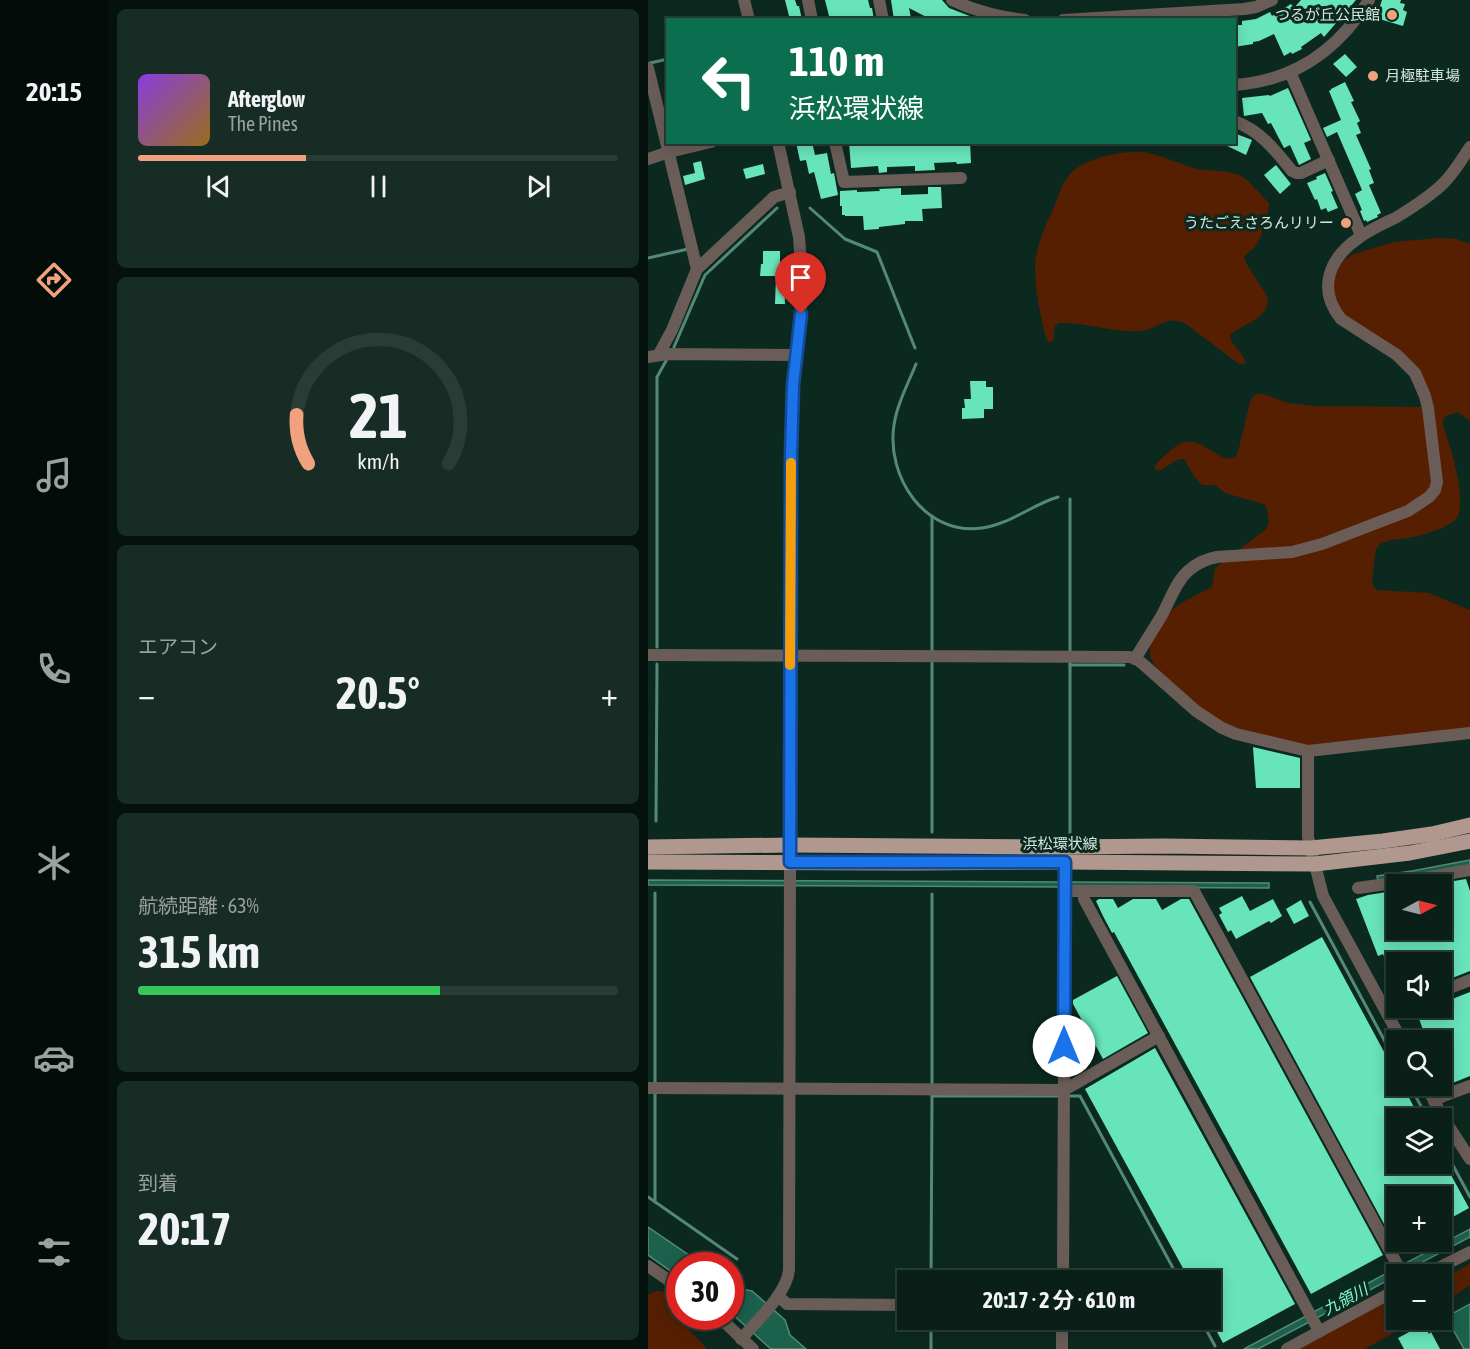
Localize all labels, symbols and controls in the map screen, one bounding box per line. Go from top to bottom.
place label: つるが丘公民館 [1275,6,1380,23]
marker: つるが丘公民館 [1385,8,1399,22]
text: 110 m [789,37,884,85]
icon: left [690,42,768,120]
place label: 月極駐車場 [1385,67,1460,84]
marker: 月極駐車場 [1366,69,1380,83]
text: 20:15 [26,76,82,107]
text: Afterglow [228,86,305,112]
text: 浜松環状線 [789,93,924,124]
text: The Pines [228,112,298,135]
icon: previous [202,170,235,203]
icon: pause [362,170,395,203]
icon: next [522,170,555,203]
place label: うたごえさろんリリー [1184,214,1334,231]
marker: うたごえさろんリリー [1339,216,1353,230]
pin [775,252,826,314]
icon: directions [33,259,75,301]
icon: arrive [784,261,817,294]
text: 21 [349,380,407,451]
text: km/h [357,449,399,474]
icon: music [33,454,75,496]
text: エアコン [138,635,218,658]
icon: phone [33,648,75,690]
text: 20.5° [336,667,420,719]
text: − [138,675,155,713]
text: + [601,675,618,713]
street label: 浜松環状線 [1022,835,1098,852]
icon: climate [33,842,75,884]
north arrow [1386,874,1452,940]
map controls [1386,874,1452,1330]
text: 航続距離 · 63% [138,894,259,917]
text: 315 km [138,926,260,978]
button: sound [1386,952,1452,1018]
position arrow [1032,1014,1096,1078]
button: search [1386,1030,1452,1096]
icon: car [33,1037,75,1079]
button: layers [1386,1108,1452,1174]
text: 到着 [138,1171,178,1194]
button: + [1386,1186,1452,1252]
text: 20:17 [138,1203,232,1255]
icon: filters [33,1231,75,1273]
speed limit sign: 30 [666,1252,744,1330]
button: − [1386,1264,1452,1330]
water label: 九領川 [1320,1279,1372,1318]
text: 20:17 · 2 分 · 610 m [983,1287,1135,1313]

